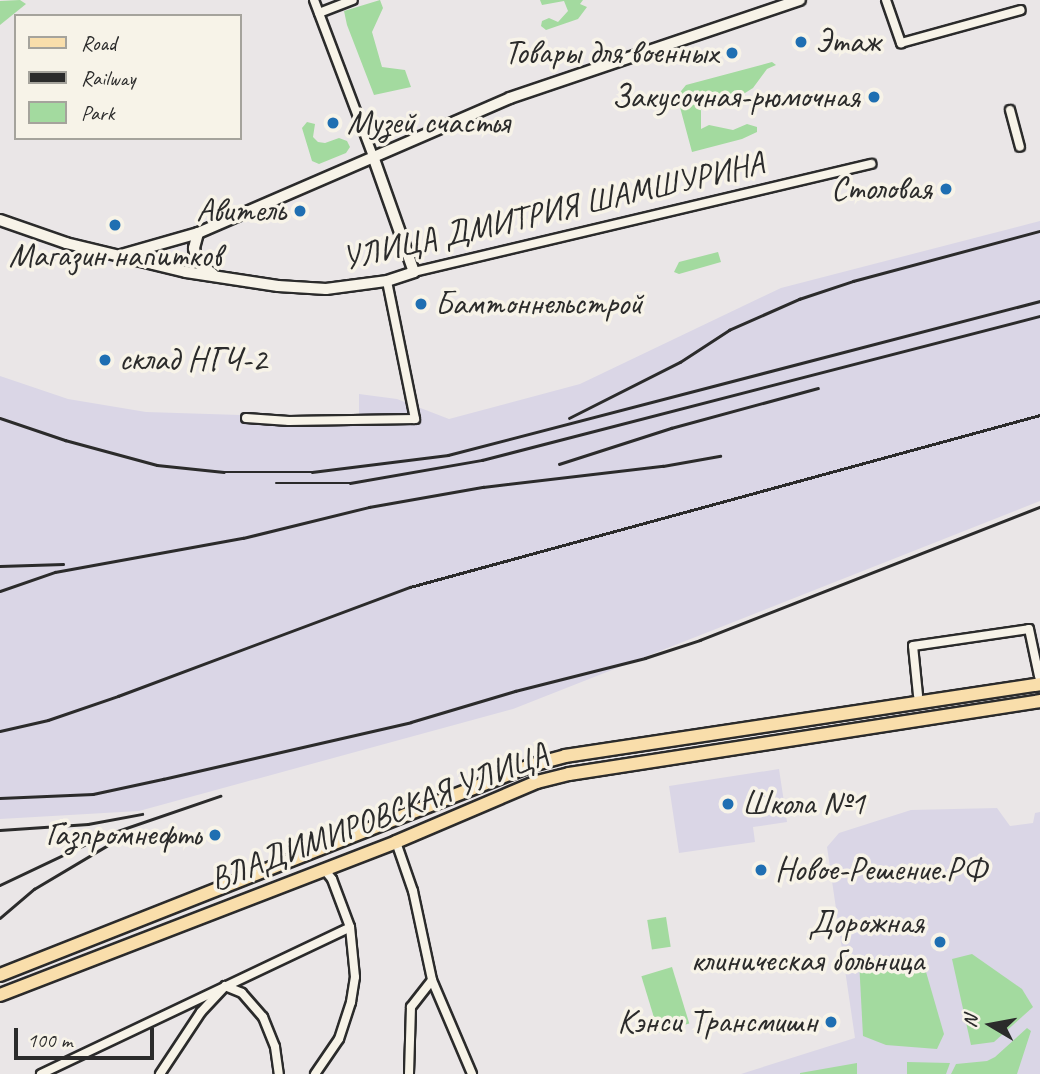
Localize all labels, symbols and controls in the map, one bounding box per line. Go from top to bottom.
legend [14,14,242,140]
place label: Этаж [815,22,880,62]
text: Road [81,30,116,56]
place label: Товары для военных [505,33,718,73]
marker: Этаж [793,34,809,50]
marker: Товары для военных [724,45,740,61]
text: Railway [81,65,135,91]
place label: Закусочная-рюмочная [611,77,860,117]
marker: Закусочная-рюмочная [866,89,882,105]
text: Park [81,100,114,126]
place label: Музей счастья [347,103,510,143]
marker: Музей счастья [325,115,341,131]
street label: УЛИЦА ДМИТРИЯ ШАМШУРИНА [339,143,767,279]
place label: Столовая [831,169,932,209]
marker: Столовая [938,181,954,197]
place label: Авитель [196,191,286,231]
marker: Авитель [292,203,308,219]
marker: Магазин напитков [107,217,123,233]
place label: Магазин напитков [9,236,221,276]
place label: Бамтоннельстрой [435,284,643,324]
marker: Бамтоннельстрой [413,296,429,312]
place label: склад НГЧ-2 [119,340,267,380]
marker: склад НГЧ-2 [97,352,113,368]
street label: ВЛАДИМИРОВСКАЯ УЛИЦА [205,734,553,900]
place label: Школа №1 [742,784,865,824]
marker: Школа №1 [720,796,736,812]
place label: Газпромнефть [46,815,201,855]
marker: Газпромнефть [207,827,223,843]
place label: Новое-Решение.РФ [775,850,987,890]
marker: Новое-Решение.РФ [753,862,769,878]
place label: Дорожная клиническая больница [688,903,924,981]
marker: Дорожная клиническая больница [930,932,950,952]
north arrow [956,990,1026,1060]
place label: Кэнси Трансмишн [617,1002,817,1042]
text: N [957,1013,983,1029]
scale bar [18,1014,158,1058]
marker: Кэнси Трансмишн [823,1014,839,1030]
text: 100 m [27,1027,72,1053]

